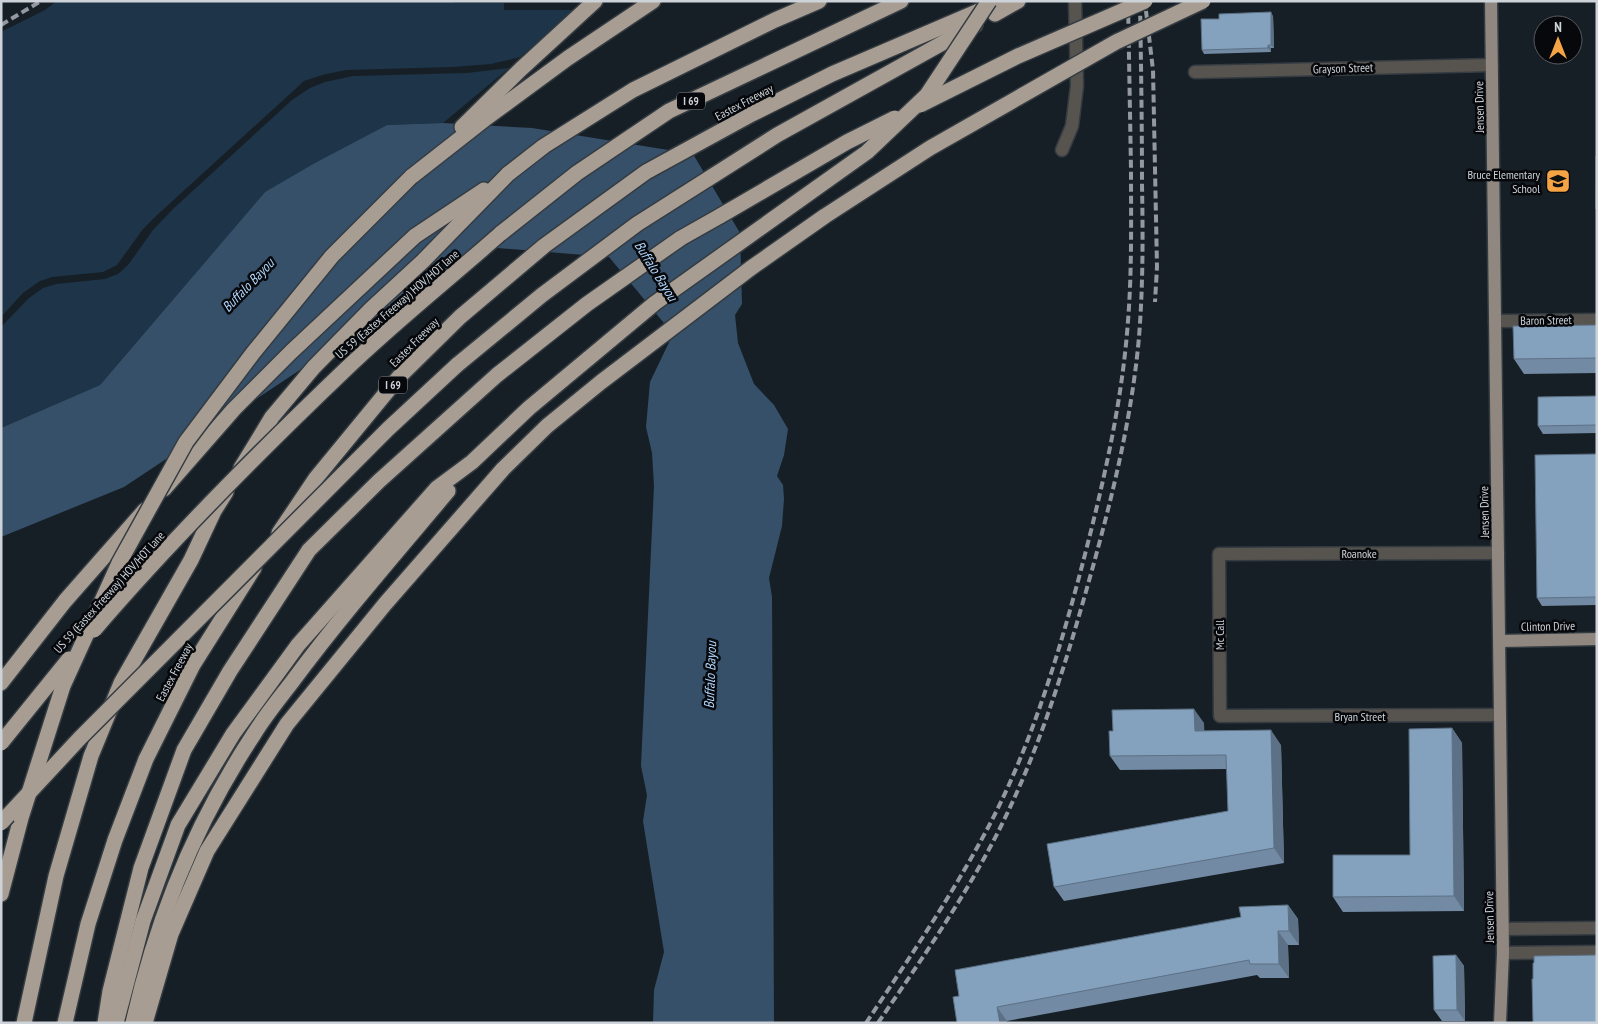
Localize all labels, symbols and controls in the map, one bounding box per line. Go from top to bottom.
north arrow [1533,15,1583,65]
text: N [1554,18,1562,36]
street label: Grayson Street [1313,59,1374,77]
street label: Eastex Freeway [712,80,776,124]
street label: Jensen Drive [1471,81,1487,134]
road number: I 69 [677,92,705,110]
place label: Bruce Elementary School [1467,167,1540,196]
school or university icon: Bruce Elementary School [1545,168,1571,194]
water label: Buffalo Bayou [631,238,682,305]
street label: US 59 (Eastex Freeway) HOV/HOT lane [332,246,462,362]
water label: Buffalo Bayou [218,254,278,315]
street label: Baron Street [1520,312,1573,328]
street label: Eastex Freeway [386,314,442,370]
road number: I 69 [379,376,407,394]
street label: Jensen Drive [1476,486,1492,539]
street label: US 59 (Eastex Freeway) HOV/HOT lane [50,528,168,656]
street label: Roanoke [1341,546,1377,561]
street label: Clinton Drive [1521,618,1575,634]
street label: Mc Call [1212,620,1227,650]
street label: Eastex Freeway [152,640,196,704]
water label: Buffalo Bayou [700,640,720,709]
street label: Bryan Street [1335,709,1386,724]
street label: Jensen Drive [1481,891,1497,944]

